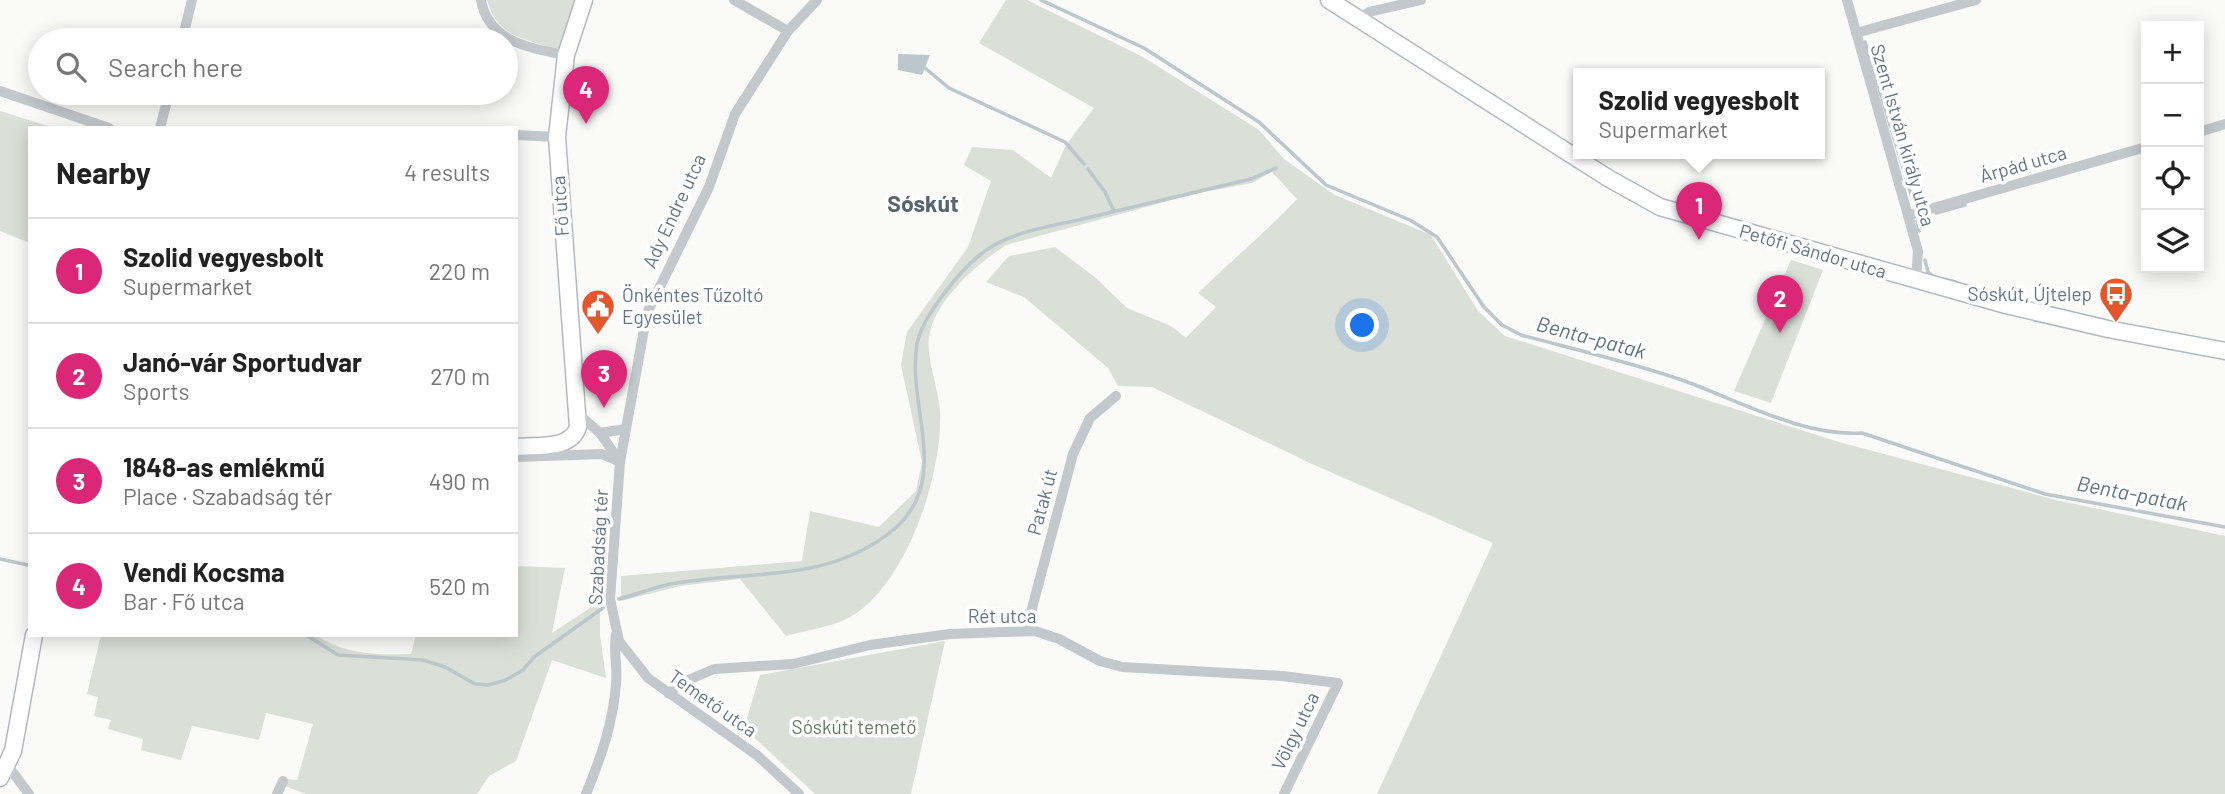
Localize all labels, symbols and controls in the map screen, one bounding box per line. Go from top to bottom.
map controls [2141,21,2204,273]
button: + [2141,21,2204,84]
search box [28,28,518,105]
street label: Szent István király utca [1866,41,1941,229]
icon: search [52,48,90,86]
text: Search here [108,51,243,82]
pin: 4 [563,66,609,124]
popup [1573,68,1825,159]
text: Szolid vegyesbolt [1599,84,1799,115]
button: − [2141,84,2204,147]
text: Supermarket [1599,115,1728,143]
street label: Árpád utca [1977,140,2069,187]
button: locate [2141,147,2204,210]
street label: Ady Endre utca [637,150,710,272]
text: Nearby [56,154,151,190]
text: 4 results [404,158,490,186]
street label: Fő utca [546,175,573,237]
pin: 1 [1676,182,1722,240]
district label: Sóskút [887,189,959,217]
button: layers [2141,210,2204,273]
street label: Petőfi Sándor utca [1737,219,1889,283]
text: Szolid vegyesbolt [123,241,324,272]
text: 1 [75,257,83,285]
text: 220 m [429,257,490,285]
text: Supermarket [123,272,253,300]
pin: 2 [1757,275,1803,333]
bus stop icon: Sóskút, Újtelep [2097,275,2135,324]
place label: Sóskút, Újtelep [1967,282,2092,305]
place label: Önkéntes Tűzoltó Egyesület [622,283,763,328]
public building icon: Önkéntes Tűzoltó Egyesület [579,287,617,336]
your location [1345,308,1379,342]
water label: Benta-patak [1534,310,1649,363]
text: Janó-vár Sportudvar [123,346,362,377]
pin: 3 [581,350,627,408]
text: 2 [73,362,85,390]
text: 270 m [430,362,490,390]
text: Sports [123,377,190,405]
text: 1848-as emlékmű [123,451,325,482]
street label: Patak út [1022,466,1061,538]
text: 3 [73,467,85,495]
text: 490 m [429,467,490,495]
water label: Benta-patak [2075,470,2190,516]
text: Place · Szabadság tér [123,482,332,510]
street label: Szabadság tér [583,488,612,606]
text: Vendi Kocsma [123,556,285,587]
text: 4 [72,572,86,600]
text: 520 m [429,572,490,600]
text: Bar · Fő utca [123,587,245,615]
street label: Rét utca [968,604,1036,627]
street label: Temető utca [665,664,762,741]
street label: Völgy utca [1266,688,1323,774]
park label: Sóskúti temető [792,715,916,738]

